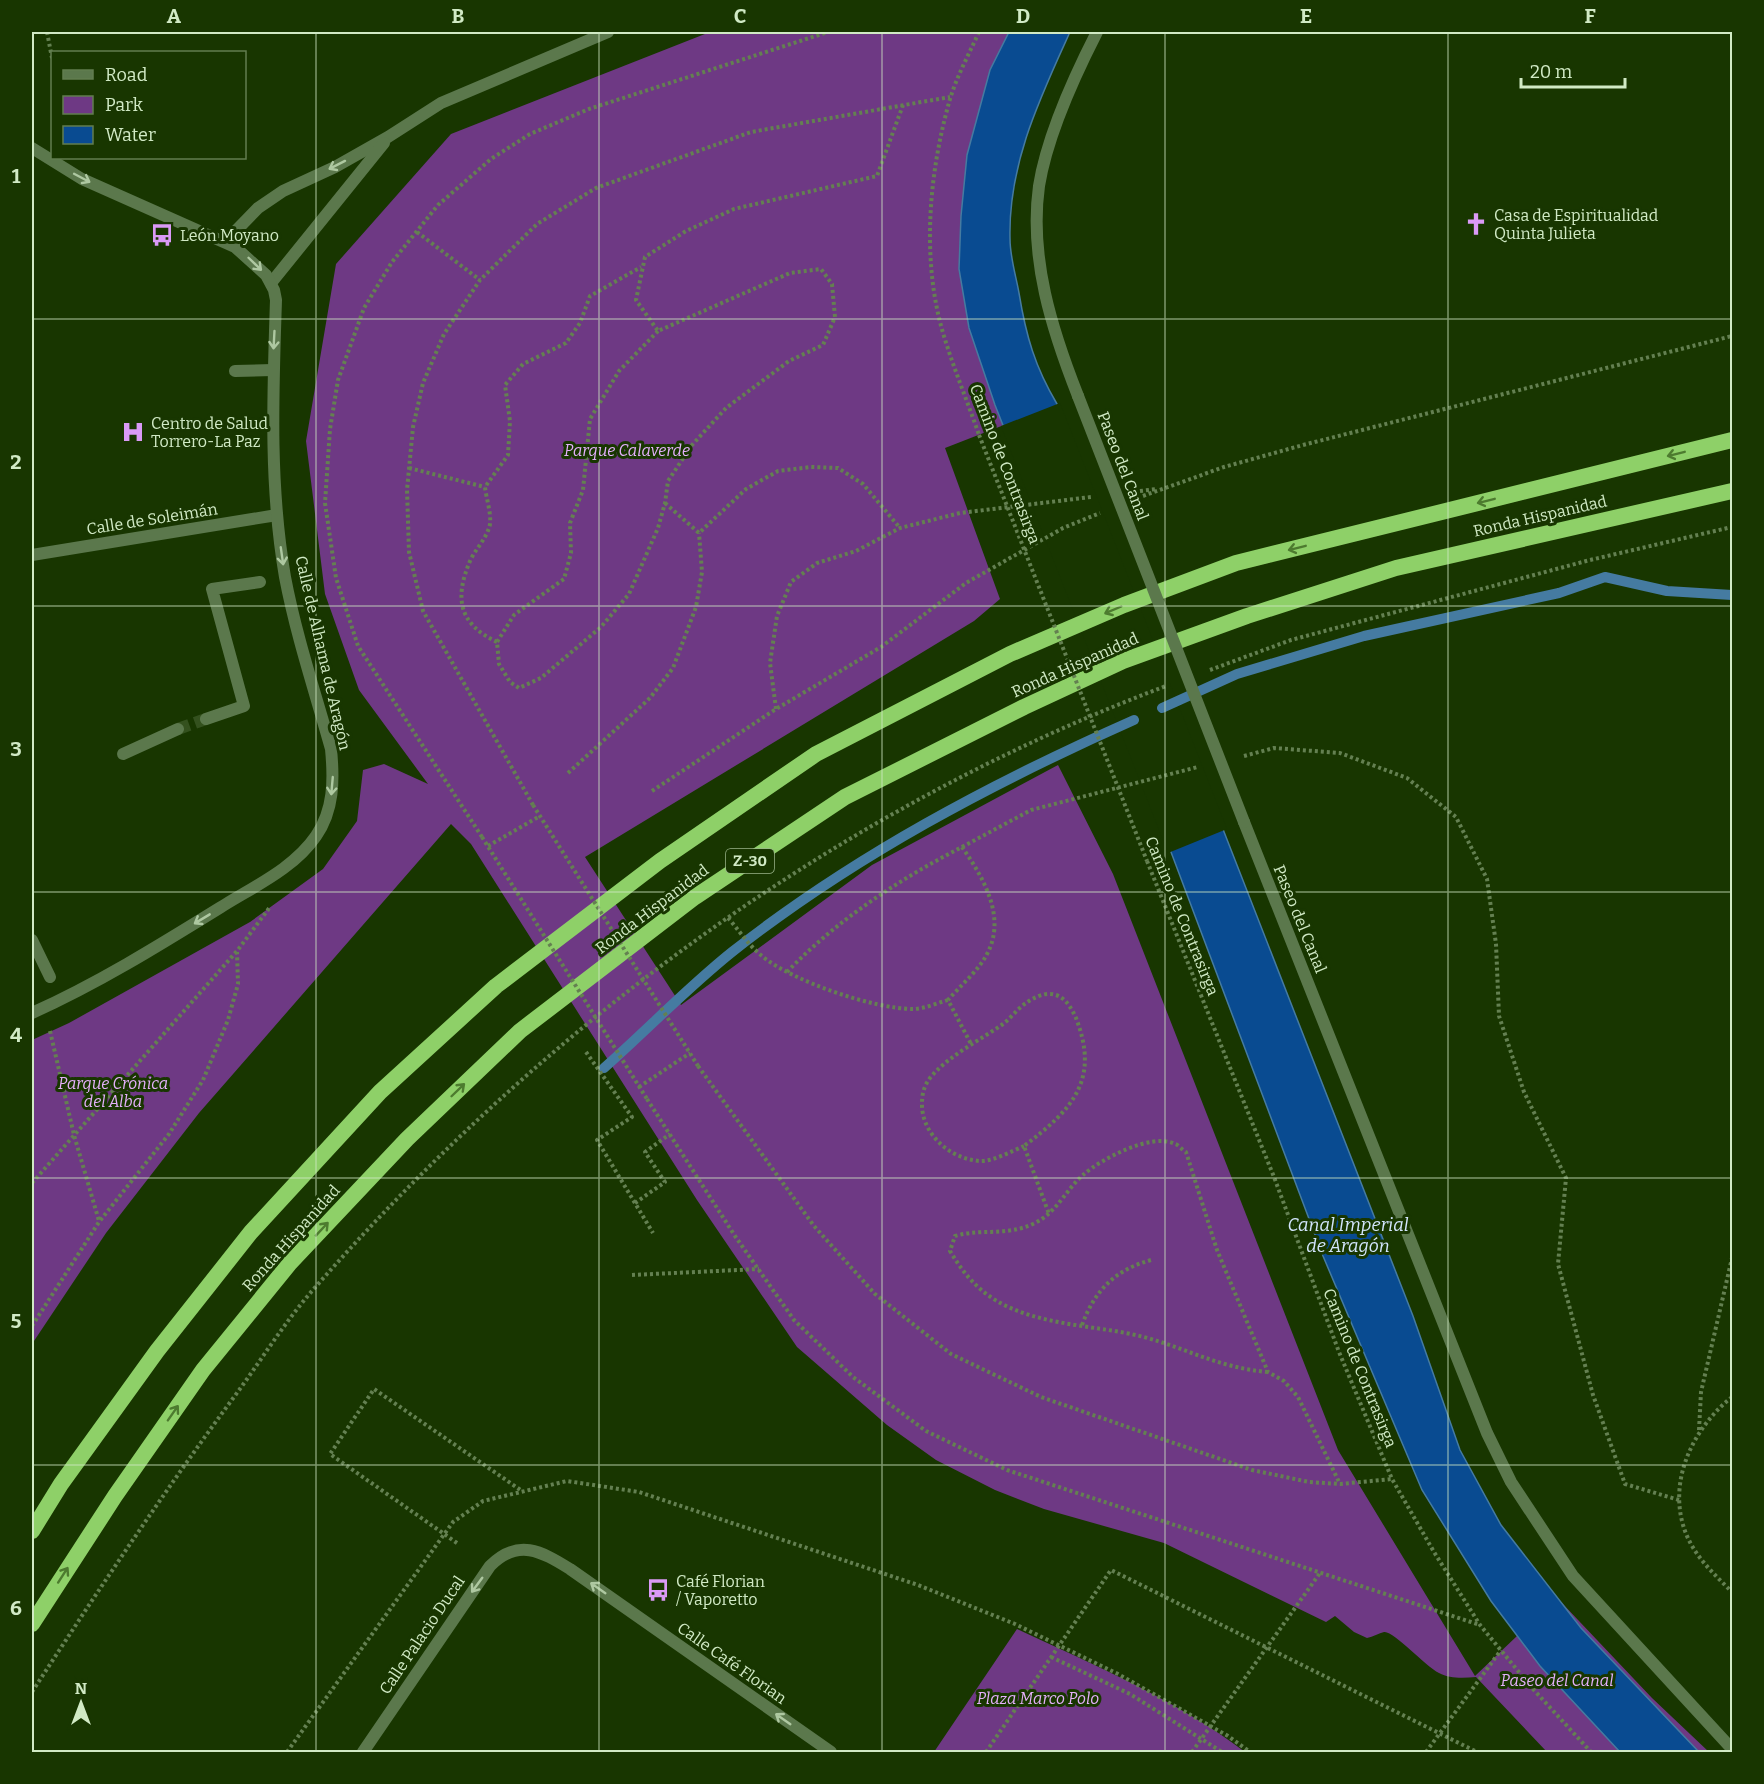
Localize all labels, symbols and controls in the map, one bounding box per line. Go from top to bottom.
text: A [167,4,182,28]
text: B [452,4,465,28]
text: C [734,4,746,28]
text: D [1016,4,1030,28]
text: E [1300,4,1312,28]
text: F [1584,4,1596,28]
legend [51,51,246,159]
scale bar [1521,51,1624,89]
text: 20 m [1530,61,1572,83]
text: Road [105,64,148,86]
text: Park [105,94,144,116]
text: Water [105,124,156,146]
one-way arrow [329,159,346,171]
text: 1 [12,164,21,188]
one-way arrow [73,172,90,184]
place label: Casa de Espiritualidad Quinta Julieta [1494,206,1659,243]
church icon: Casa de Espiritualidad Quinta Julieta [1463,211,1489,237]
bus stop icon: León Moyano [149,222,175,248]
place label: León Moyano [180,226,279,245]
one-way arrow [248,257,263,271]
one-way arrow [269,330,280,350]
street label: Camino de Contrasirga [966,381,1044,547]
street label: Paseo del Canal [1094,409,1153,523]
place label: Centro de Salud Torrero-La Paz [151,414,269,451]
hospital icon: Centro de Salud Torrero-La Paz [120,419,146,445]
park label: Parque Calaverde [564,441,690,460]
one-way arrow [1667,448,1686,460]
text: 2 [10,450,22,474]
street label: Ronda Hispanidad [1471,491,1609,541]
one-way arrow [1477,495,1496,507]
street label: Calle de Soleimán [85,499,219,539]
one-way arrow [1288,542,1307,554]
one-way arrow [277,545,288,565]
street label: Calle de Alhama de Aragón [291,554,355,752]
one-way arrow [1104,605,1122,616]
street label: Ronda Hispanidad [1009,628,1142,701]
text: 3 [10,737,22,761]
one-way arrow [326,776,337,796]
street label: Camino de Contrasirga [1141,834,1223,998]
road number: Z-30 [726,849,774,873]
street label: Ronda Hispanidad [592,860,713,958]
street label: Paseo del Canal [1270,862,1330,976]
one-way arrow [194,914,211,926]
text: 4 [10,1023,22,1047]
park label: Parque Crónica del Alba [58,1074,168,1111]
one-way arrow [451,1083,466,1098]
street label: Ronda Hispanidad [238,1181,344,1295]
water label: Canal Imperial de Aragón [1287,1214,1409,1257]
one-way arrow [314,1222,329,1237]
street label: Camino de Contrasirga [1319,1286,1401,1450]
text: 5 [11,1309,22,1333]
one-way arrow [167,1406,179,1422]
one-way arrow [58,1567,70,1584]
street label: Calle Palacio Ducal [375,1572,469,1698]
place label: Café Florian / Vaporetto [676,1572,765,1609]
one-way arrow [470,1577,483,1593]
bus stop icon: Café Florian / Vaporetto [645,1577,671,1603]
one-way arrow [590,1582,606,1594]
text: 6 [10,1596,22,1620]
street label: Calle Café Florian [674,1618,790,1708]
park label: Paseo del Canal [1501,1671,1613,1690]
north arrow [51,1673,111,1733]
text: N [75,1679,87,1698]
park label: Plaza Marco Polo [977,1689,1099,1708]
one-way arrow [775,1713,791,1725]

